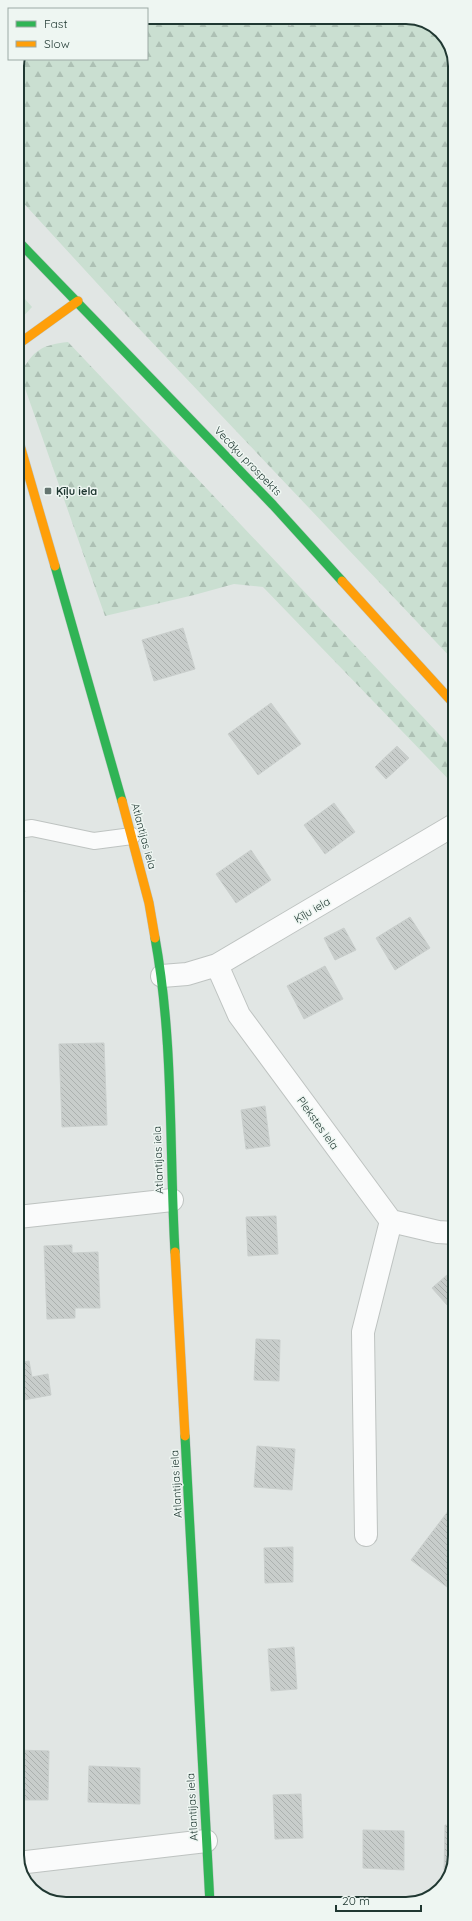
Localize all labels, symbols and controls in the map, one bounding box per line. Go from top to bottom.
legend [8,8,148,60]
text: Fast [44,16,68,31]
text: Slow [44,36,70,51]
street label: Vecāķu prospekts [211,423,285,499]
place label: Ķīļu iela [56,484,97,499]
marker: Ķīļu iela [43,486,53,496]
street label: Atlantijas iela [128,801,160,871]
street label: Ķīļu iela [291,894,333,926]
street label: Plekstes iela [294,1094,342,1152]
street label: Atlantijas iela [150,1126,166,1194]
street label: Atlantijas iela [167,1450,185,1518]
street label: Atlantijas iela [183,1773,201,1841]
scale bar [336,1887,421,1913]
text: 20 m [342,1893,370,1908]

